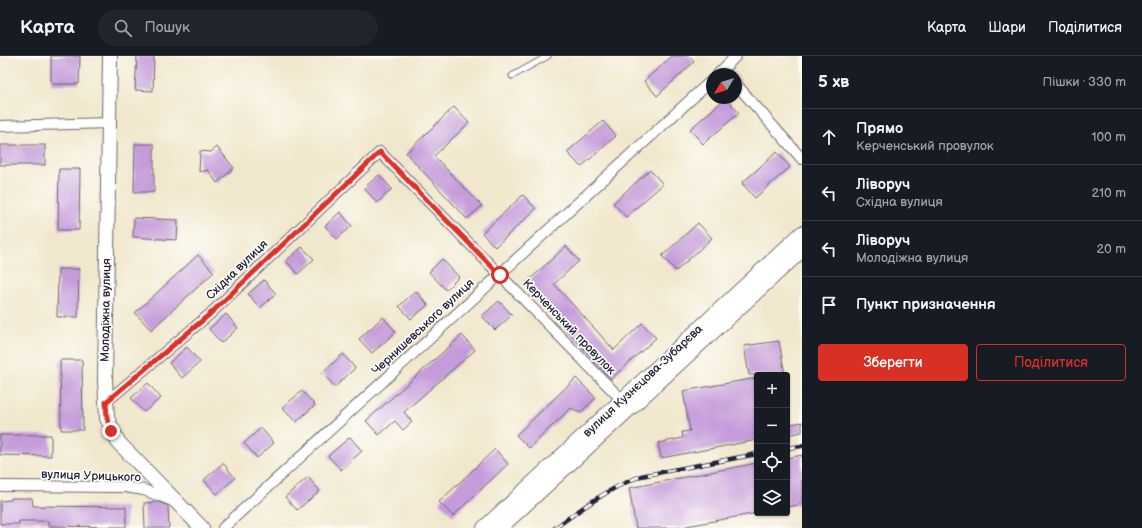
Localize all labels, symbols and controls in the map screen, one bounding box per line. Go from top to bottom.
search box [98,10,378,46]
text: Карта [20,16,74,39]
icon: search [112,17,134,39]
text: Пошук [144,18,190,37]
text: Карта [927,19,966,36]
text: Шари [988,19,1026,36]
text: Поділитися [1048,19,1122,36]
north arrow [706,68,742,104]
text: 5 хв [818,72,849,92]
text: Пішки · 330 m [1043,74,1126,90]
text: Прямо [856,119,903,138]
icon: ahead [818,126,840,148]
text: 100 m [1091,129,1126,145]
text: Керченський провулок [856,138,994,154]
text: Ліворуч [856,175,910,194]
icon: left [818,182,840,204]
text: 210 m [1092,185,1126,201]
text: Східна вулиця [856,194,943,210]
text: Ліворуч [856,231,910,250]
street label: Східна вулиця [203,237,271,303]
icon: left [818,238,840,260]
text: 20 m [1096,241,1126,257]
text: Молодіжна вулиця [856,250,968,266]
street label: Молодіжна вулиця [98,258,114,362]
route start [491,266,509,284]
street label: Чернишевського вулиця [369,275,477,378]
street label: Керченський провулок [519,276,619,378]
icon: arrive [818,294,840,316]
text: Пункт призначення [856,295,996,314]
street label: вулиця Кузнєцова-Зубарєва [580,322,706,440]
button: Зберегти [818,344,968,381]
button: Поділитися [976,344,1126,381]
map controls [754,372,790,516]
button: + [754,372,790,408]
button: − [754,408,790,444]
route end [102,422,120,440]
button: locate [754,444,790,480]
street label: вулиця Урицького [41,467,141,485]
button: layers [754,480,790,516]

